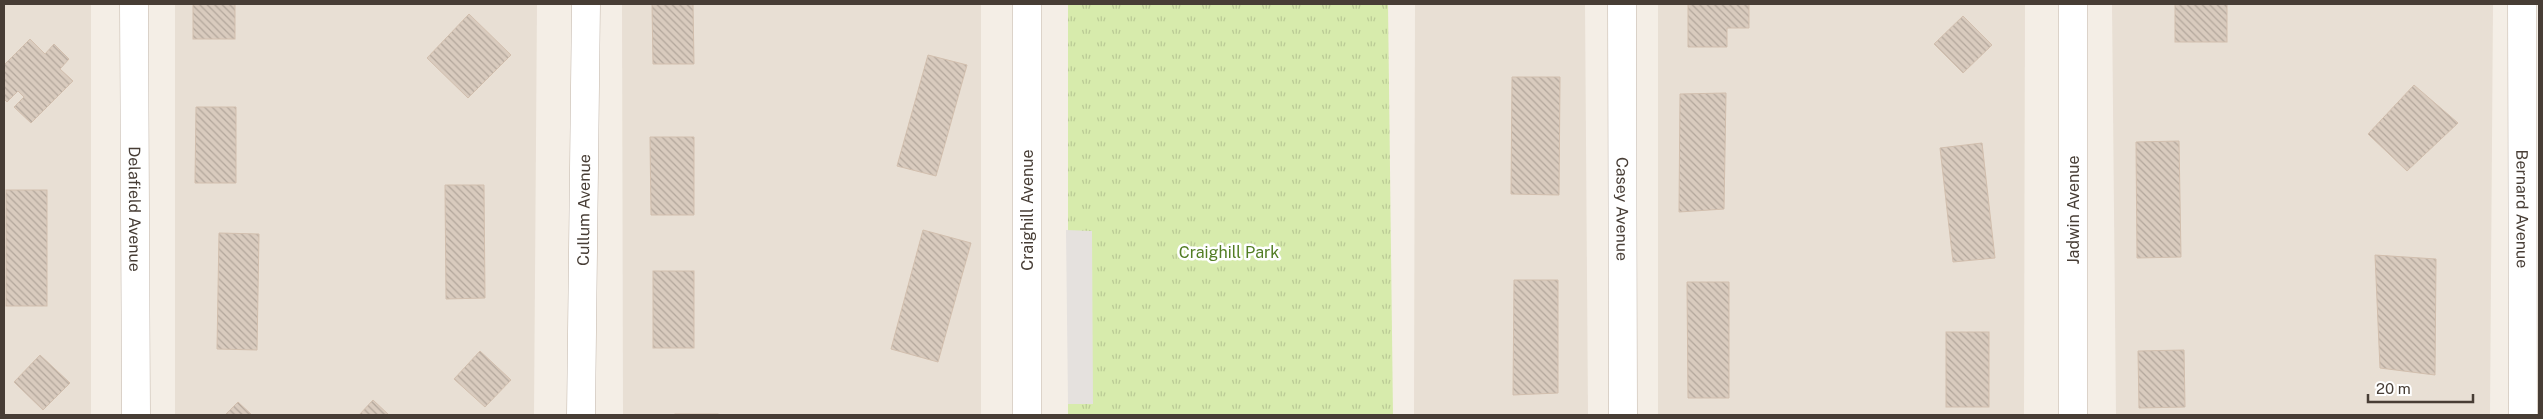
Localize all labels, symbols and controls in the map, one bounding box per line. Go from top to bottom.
street label: Delafield Avenue [125,146,144,272]
street label: Craighill Avenue [1018,149,1037,271]
street label: Bernard Avenue [2512,150,2532,268]
street label: Cullum Avenue [574,154,594,266]
street label: Jadwin Avenue [2064,155,2083,265]
street label: Casey Avenue [1612,157,1632,261]
park label: Craighill Park [1179,243,1279,262]
scale bar [2368,372,2473,404]
text: 20 m [2376,380,2411,397]

